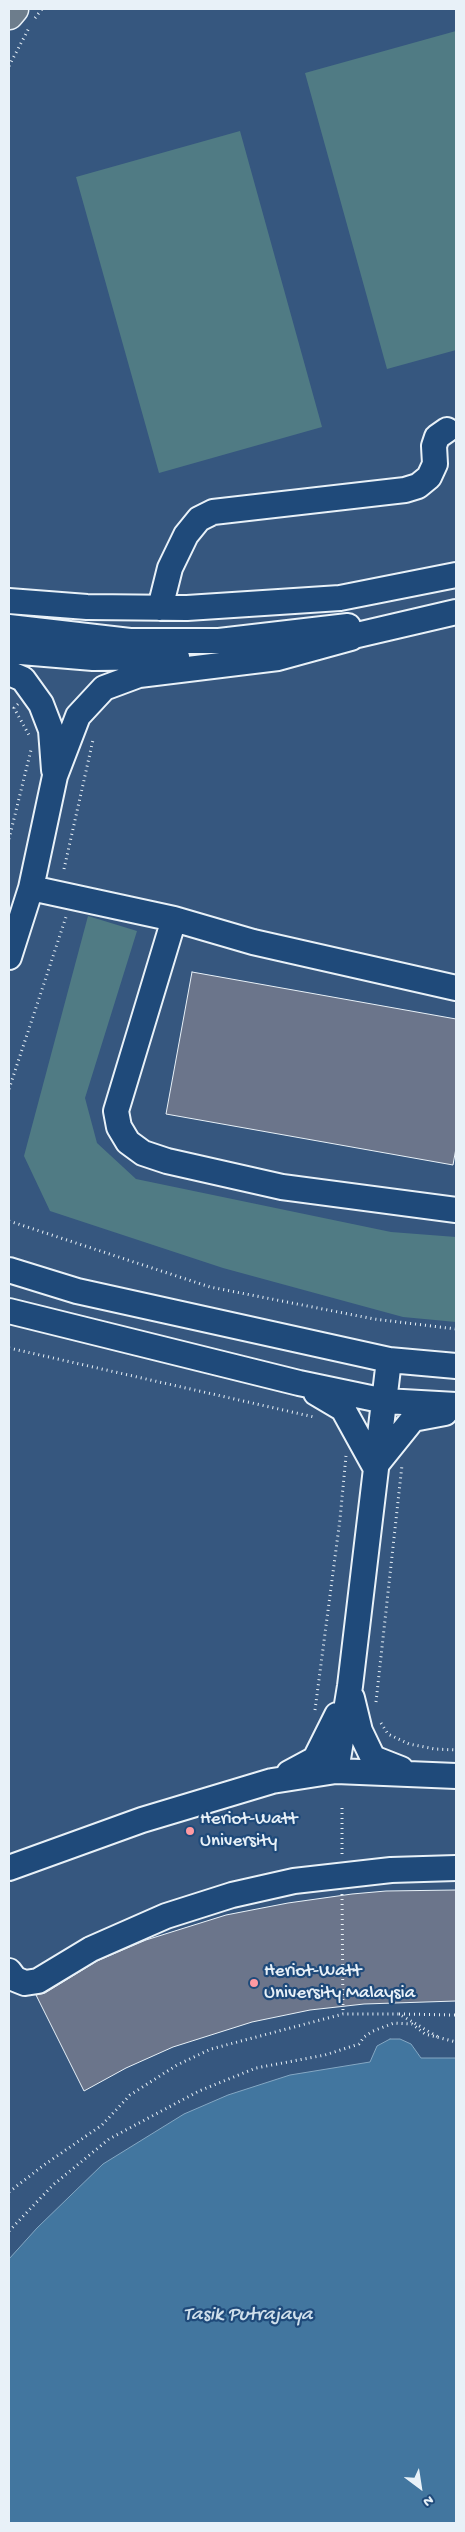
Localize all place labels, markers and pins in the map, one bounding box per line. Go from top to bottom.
place label: Heriot-Watt University [200,1809,297,1853]
marker: Heriot-Watt University [184,1825,196,1837]
place label: Heriot-Watt University Malaysia [264,1961,415,2005]
marker: Heriot-Watt University Malaysia [248,1977,260,1989]

